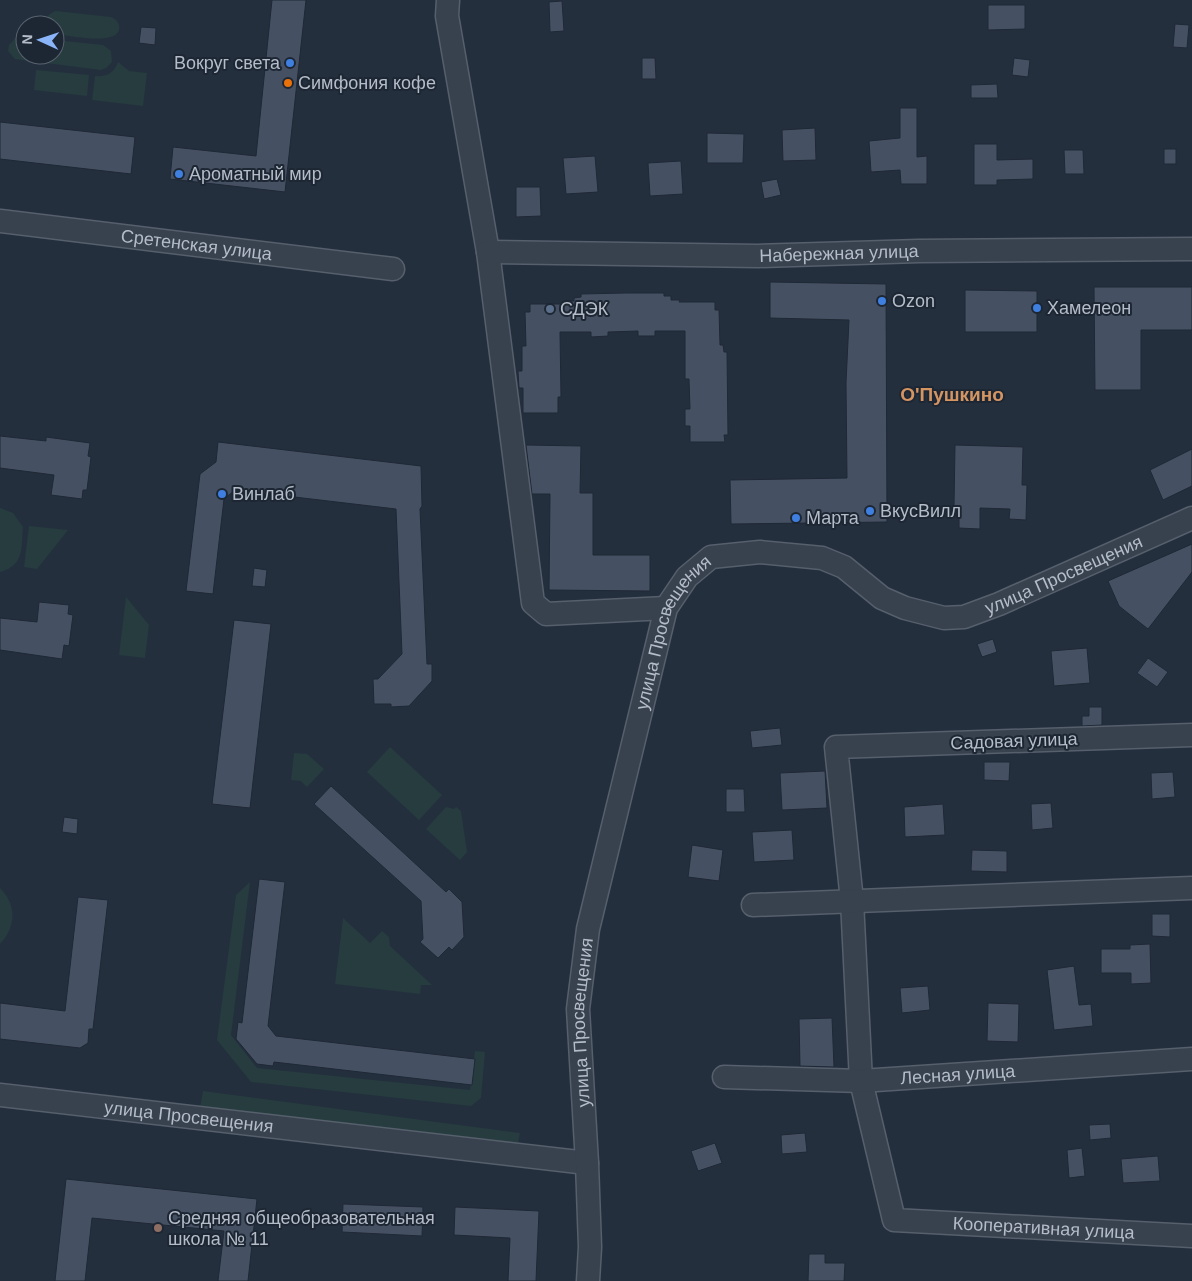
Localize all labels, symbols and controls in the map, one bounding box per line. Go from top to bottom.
north arrow [15,15,65,65]
text: N [19,34,35,45]
place label: Вокруг света [174,53,281,73]
marker: Вокруг света [284,57,296,69]
place label: Симфония кофе [298,73,436,93]
marker: Симфония кофе [282,77,294,89]
place label: Ароматный мир [189,164,322,184]
marker: Ароматный мир [173,168,185,180]
street label: Сретенская улица [120,226,274,264]
street label: Набережная улица [759,241,920,266]
place label: Ozon [892,291,935,311]
marker: Ozon [876,295,888,307]
place label: Хамелеон [1047,298,1131,318]
place label: СДЭК [560,299,609,319]
marker: Хамелеон [1031,302,1043,314]
marker: СДЭК [544,303,556,315]
district label: О'Пушкино [900,384,1004,405]
place label: Винлаб [232,484,295,504]
marker: Винлаб [216,488,228,500]
place label: ВкусВилл [880,501,961,521]
marker: ВкусВилл [864,505,876,517]
place label: Марта [806,508,860,528]
marker: Марта [790,512,802,524]
street label: улица Просвещения [982,531,1146,618]
street label: улица Просвещения [632,551,715,712]
street label: Садовая улица [950,729,1079,753]
street label: улица Просвещения [568,937,597,1108]
street label: Лесная улица [900,1061,1017,1088]
street label: улица Просвещения [103,1097,274,1137]
place label: Средняя общеобразовательная школа № 11 [168,1208,435,1249]
street label: Кооперативная улица [952,1213,1136,1243]
marker: Средняя общеобразовательная школа № 11 [152,1222,164,1234]

